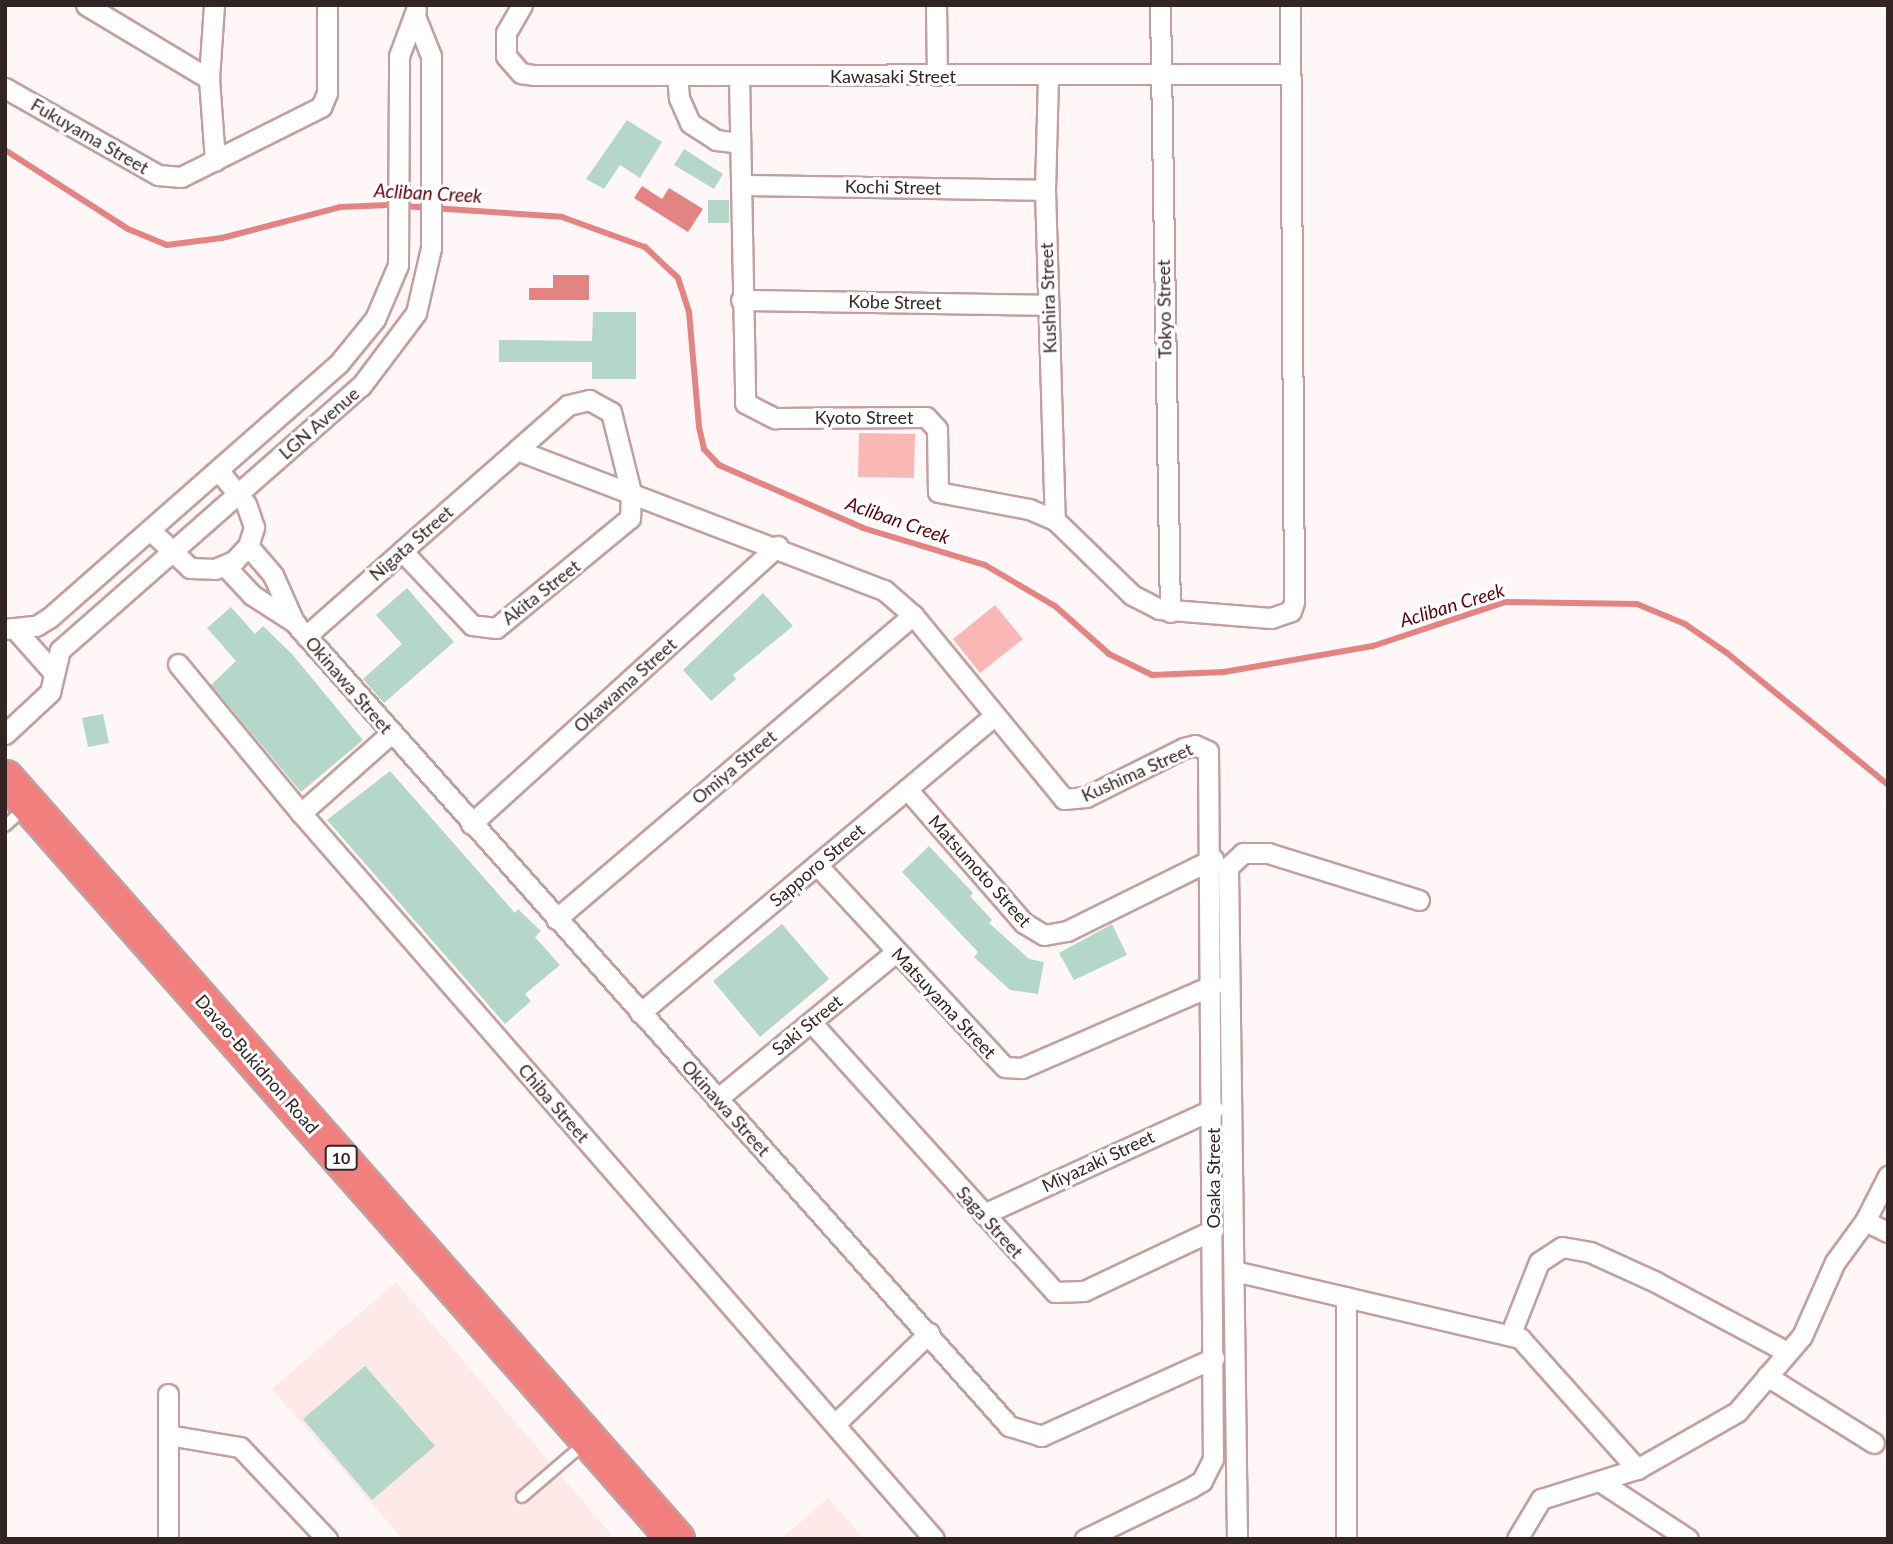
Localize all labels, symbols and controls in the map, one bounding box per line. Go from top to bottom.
street label: Kawasaki Street [830,65,956,87]
street label: Fukuyama Street [27,94,153,178]
street label: Kochi Street [845,175,941,199]
water label: Acliban Creek [373,179,483,207]
street label: Kushira Street [1035,242,1061,354]
street label: Tokyo Street [1152,259,1176,359]
street label: Kobe Street [848,290,942,314]
street label: LGN Avenue [274,382,364,464]
street label: Kyoto Street [815,406,913,428]
water label: Acliban Creek [843,492,953,548]
street label: Nigata Street [365,501,457,585]
street label: Akita Street [498,555,584,629]
water label: Acliban Creek [1397,578,1507,632]
street label: Okinawa Street [301,632,397,738]
street label: Okawama Street [569,633,681,737]
street label: Omiya Street [687,725,781,809]
street label: Kushima Street [1078,738,1196,806]
street label: Matsumoto Street [924,811,1036,931]
street label: Sapporo Street [765,819,869,911]
street label: Matsuyama Street [887,943,1001,1063]
street label: Davao-Bukidnon Road [191,990,323,1138]
street label: Saki Street [768,990,846,1060]
street label: Okinawa Street [677,1056,775,1160]
street label: Chiba Street [514,1059,594,1147]
street label: Miyazaki Street [1038,1126,1158,1196]
street label: Osaka Street [1202,1127,1224,1229]
road number: 10 [324,1146,358,1170]
street label: Saga Street [952,1182,1028,1262]

